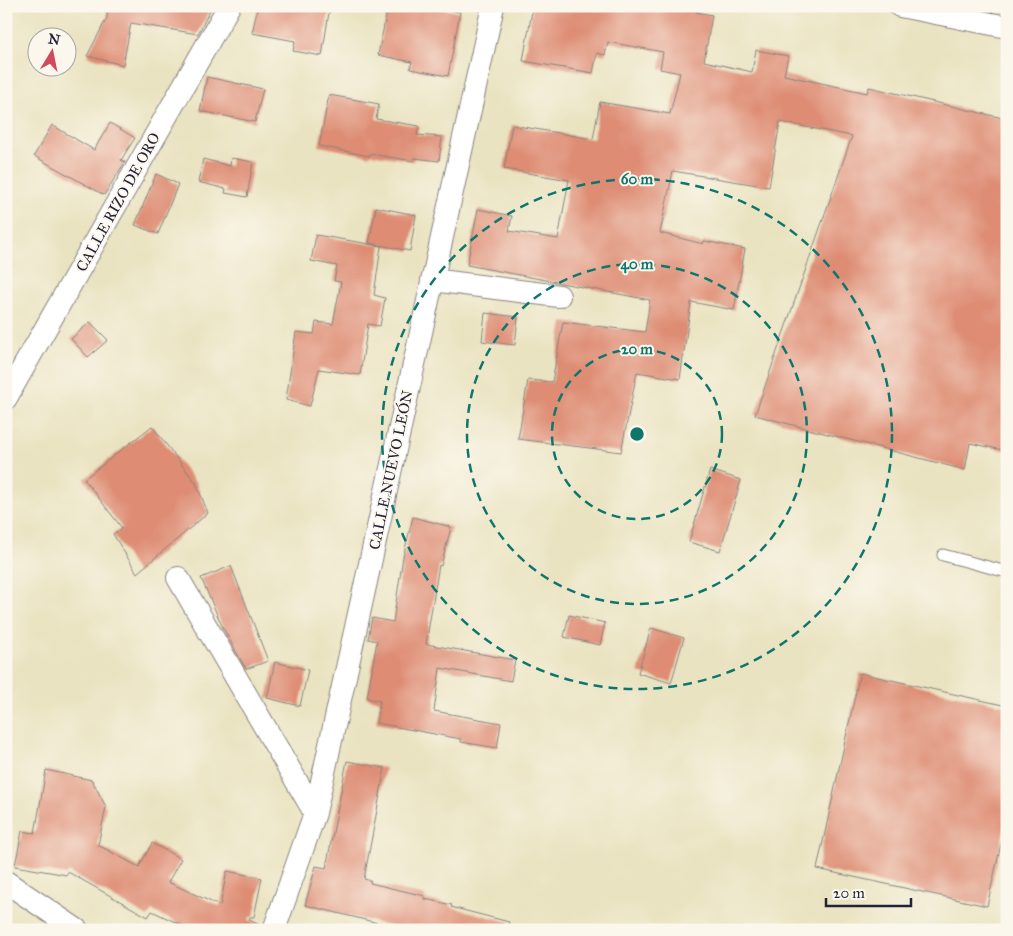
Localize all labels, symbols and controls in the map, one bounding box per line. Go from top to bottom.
north arrow [28,28,78,78]
text: N [47,30,62,49]
street label: CALLE RIZO DE ORO [72,129,164,275]
text: 60 m [621,170,654,188]
text: 40 m [621,255,654,274]
text: 20 m [621,340,653,358]
street label: CALLE NUEVO LEÓN [364,388,417,551]
centre of rings [628,425,646,443]
scale bar [826,876,910,908]
text: 20 m [833,884,865,902]

